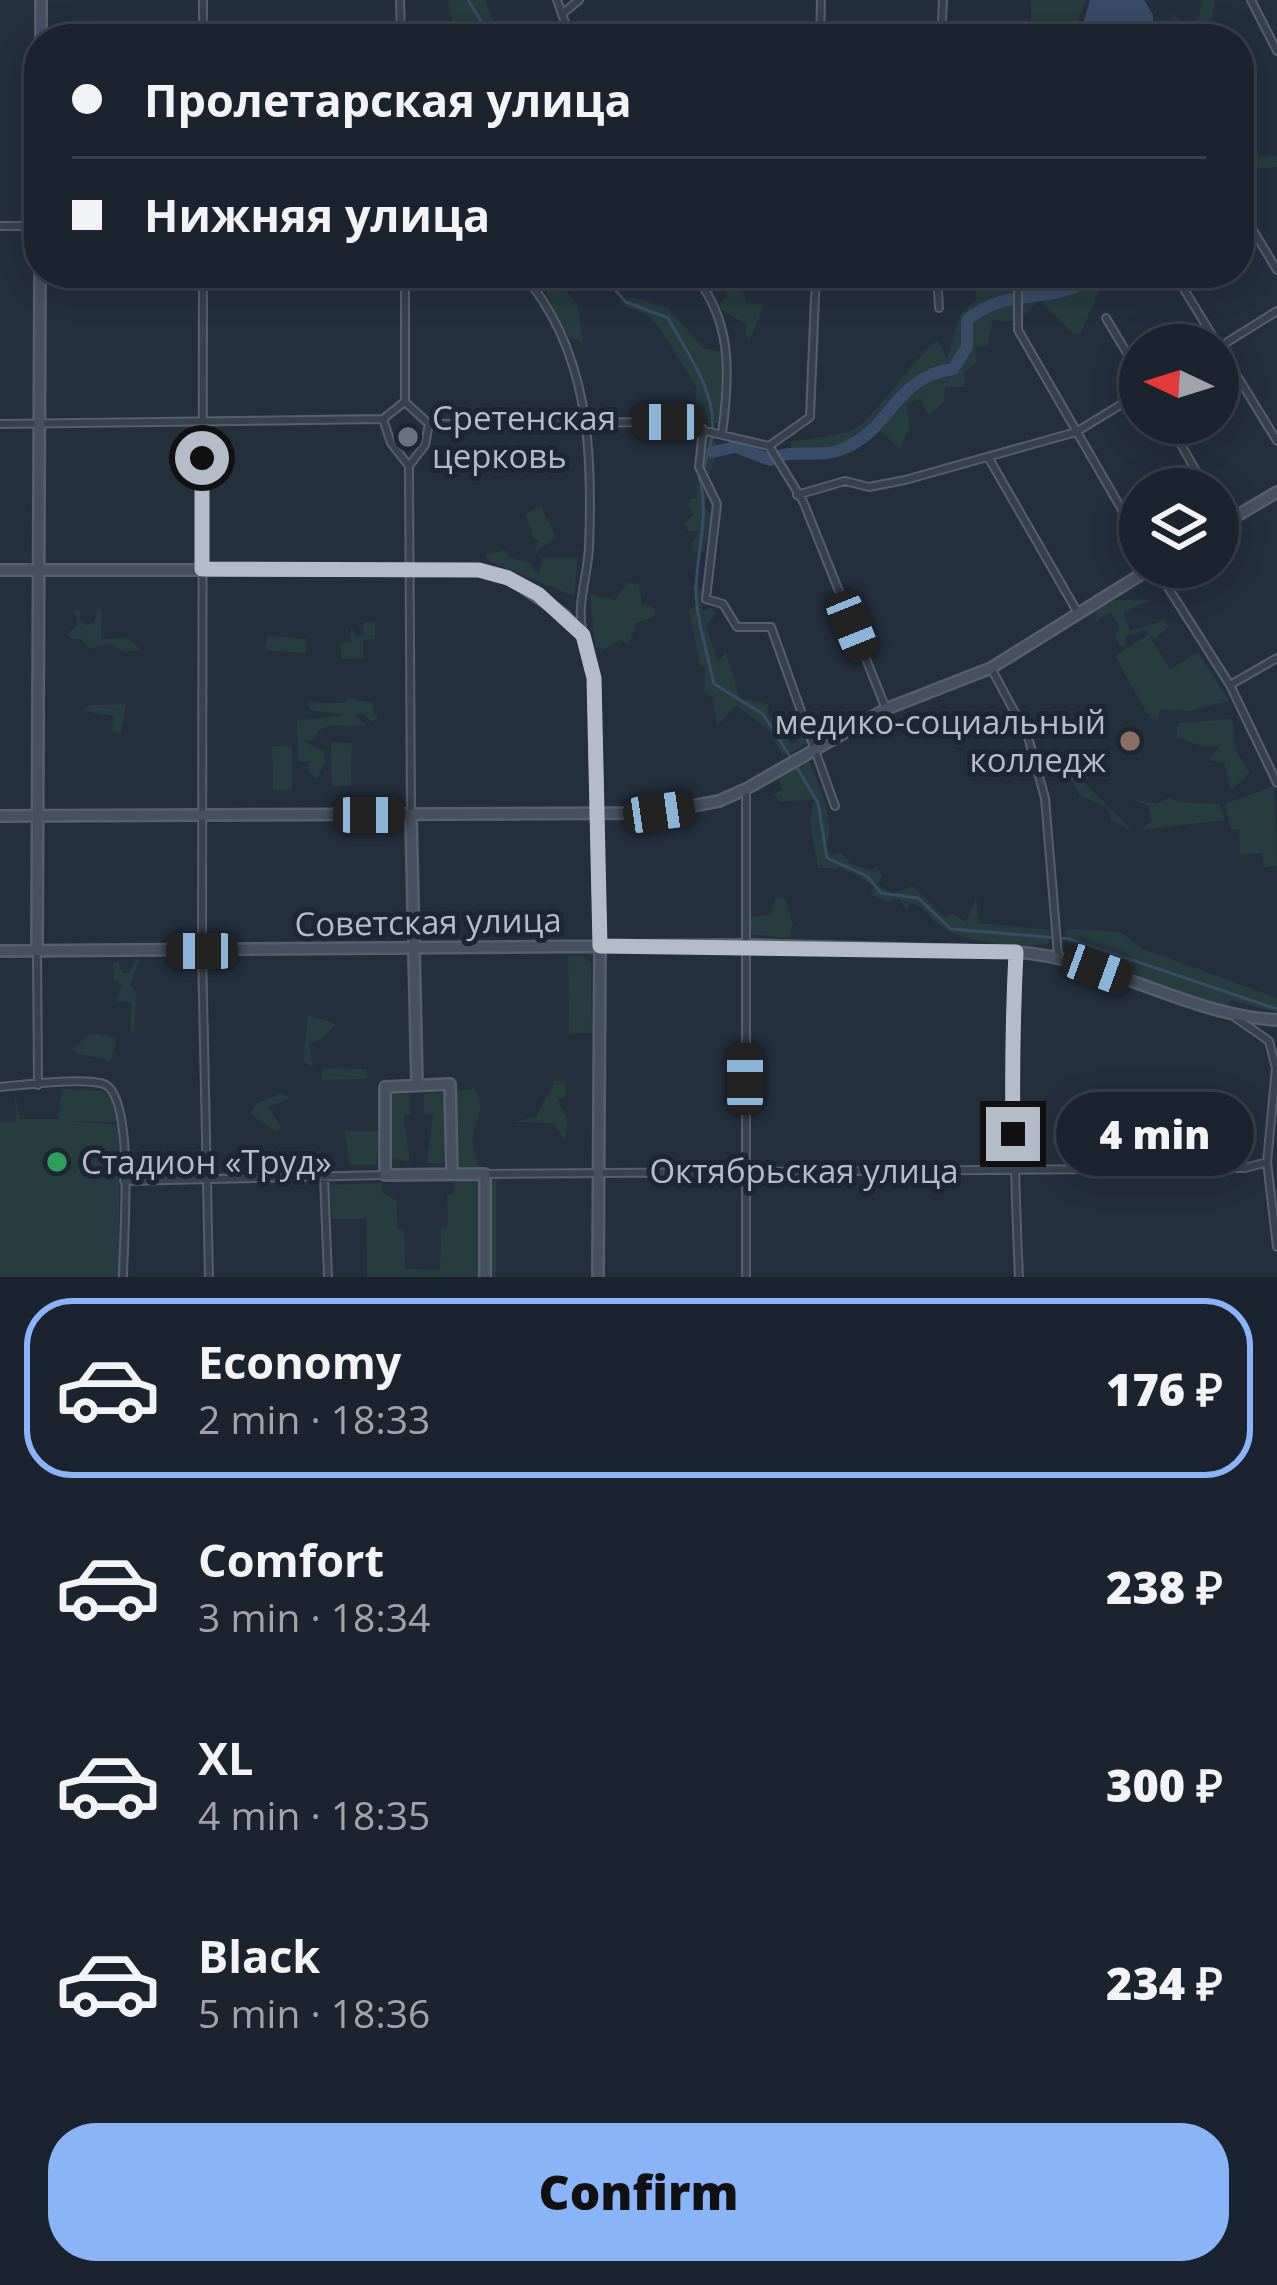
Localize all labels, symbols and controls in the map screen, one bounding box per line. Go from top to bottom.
text: Пролетарская улица [144,69,632,130]
text: Нижняя улица [144,184,490,245]
north arrow [1119,324,1239,444]
map controls [1119,324,1239,588]
place label: Сретенская церковь [432,395,616,478]
car [632,404,704,440]
marker: Сретенская церковь [395,424,421,450]
route start [175,431,229,485]
button: layers [1119,468,1239,588]
car [822,586,882,666]
place label: медико-социальный колледж [775,699,1107,782]
marker: медико-социальный колледж [1117,728,1143,754]
car [621,789,697,835]
car [333,797,405,833]
street label: Советская улица [294,897,562,946]
car [166,933,238,969]
car [1057,940,1137,998]
car [727,1043,763,1115]
callout: 4 min [1055,1092,1253,1176]
route end [986,1107,1040,1161]
text: 4 min [1100,1107,1210,1160]
place label: Стадион «Труд» [81,1139,331,1184]
street label: Октябрьская улица [649,1148,959,1193]
marker: Стадион «Труд» [44,1149,70,1175]
text: Economy [198,1331,401,1392]
icon: car [54,1334,162,1442]
text: 176 ₽ [1106,1358,1223,1419]
text: 2 min · 18:33 [198,1392,430,1445]
text: Comfort [198,1529,384,1590]
icon: car [54,1532,162,1640]
text: 238 ₽ [1106,1556,1223,1617]
text: 3 min · 18:34 [198,1590,430,1643]
text: XL [198,1727,253,1788]
icon: car [54,1730,162,1838]
text: 300 ₽ [1106,1754,1223,1815]
text: 4 min · 18:35 [198,1788,430,1841]
text: Black [198,1925,320,1986]
icon: car [54,1928,162,2036]
text: 234 ₽ [1106,1952,1223,2013]
text: 5 min · 18:36 [198,1986,430,2039]
button: Confirm [48,2123,1229,2261]

